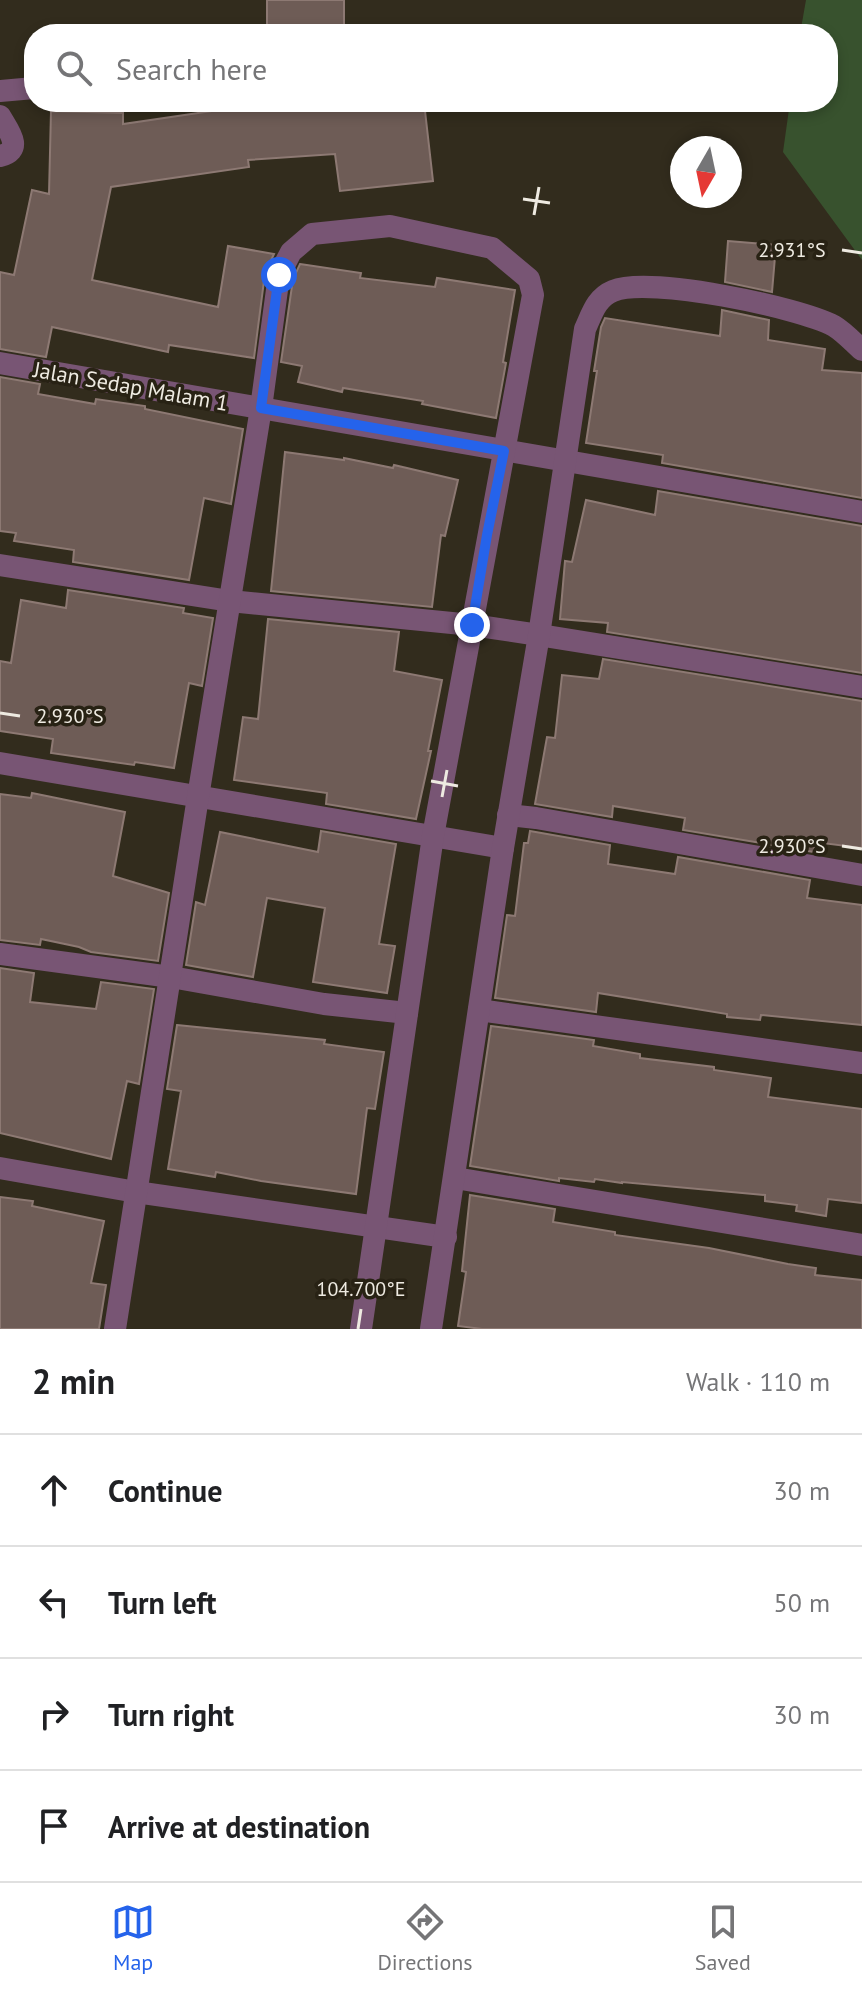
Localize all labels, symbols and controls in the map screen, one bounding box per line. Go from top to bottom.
search box [24,24,838,112]
icon: search [52,46,96,90]
text: Search here [116,49,267,88]
north arrow [670,136,742,208]
text: 2.931°S [759,237,826,263]
route start [261,257,297,293]
street label: Jalan Sedap Malam 1 [30,355,231,417]
route end [454,607,490,643]
text: 2.930°S [37,703,104,729]
text: 2.930°S [759,833,826,859]
text: 104.700°E [317,1276,405,1302]
text: 2 min [32,1359,115,1403]
text: Walk · 110 m [686,1365,830,1398]
icon: ahead [32,1468,76,1512]
text: Continue [108,1471,222,1510]
text: 30 m [774,1474,830,1507]
icon: left [32,1580,76,1624]
text: Turn left [108,1583,216,1622]
text: 50 m [774,1586,830,1619]
icon: right [32,1692,76,1736]
text: Turn right [108,1695,234,1734]
text: 30 m [774,1698,830,1731]
icon: arrive [32,1804,76,1848]
text: Arrive at destination [108,1807,370,1846]
tab: Map [111,1900,155,1976]
tab: Directions [377,1900,473,1976]
tab: Saved [695,1900,751,1976]

